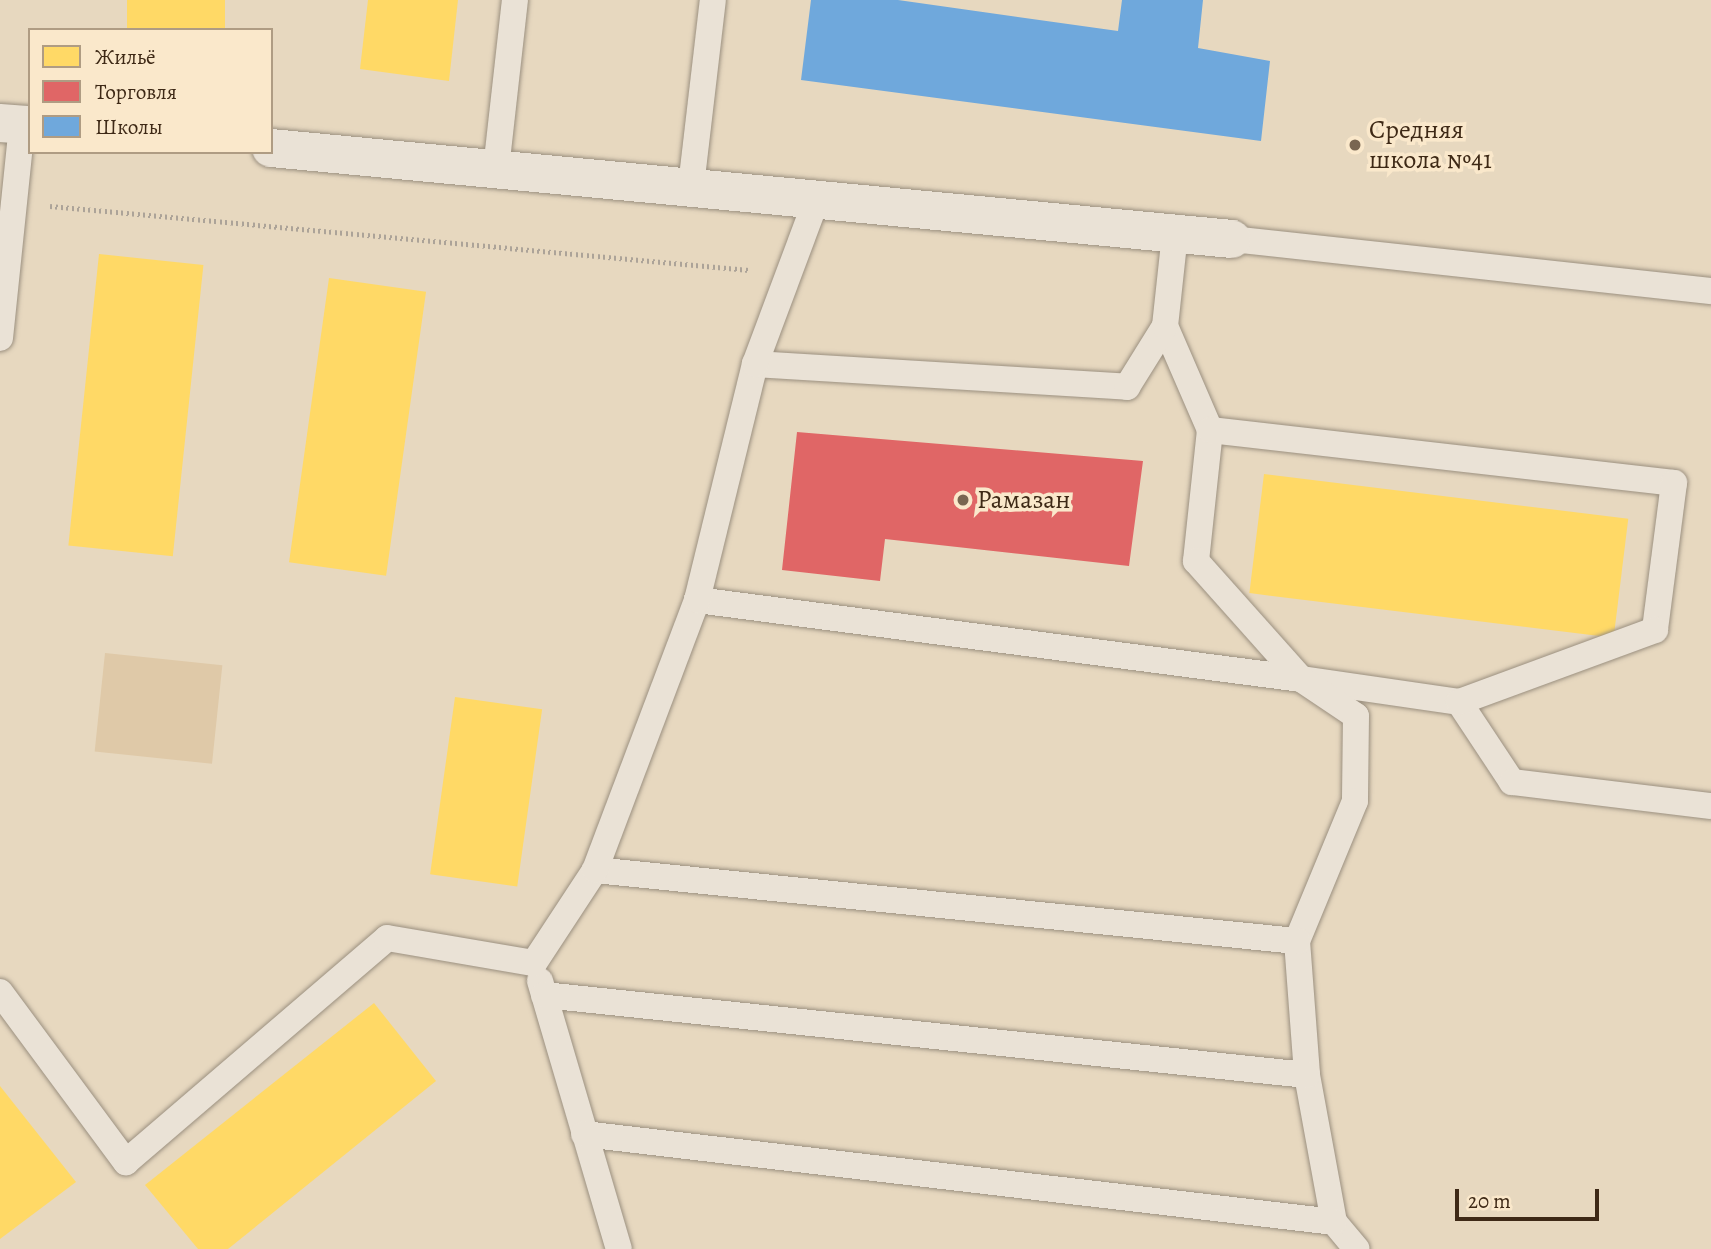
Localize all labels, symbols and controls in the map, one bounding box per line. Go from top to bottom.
legend [28,28,273,154]
text: Жильё [95,43,156,71]
text: Торговля [95,78,177,106]
text: Школы [95,113,163,141]
place label: Средняя школа №41 [1369,114,1492,176]
marker: Средняя школа №41 [1347,137,1363,153]
place label: Рамазан [977,484,1070,516]
marker: Рамазан [955,492,971,508]
scale bar [1459,1176,1602,1220]
text: 20 m [1468,1187,1511,1215]

